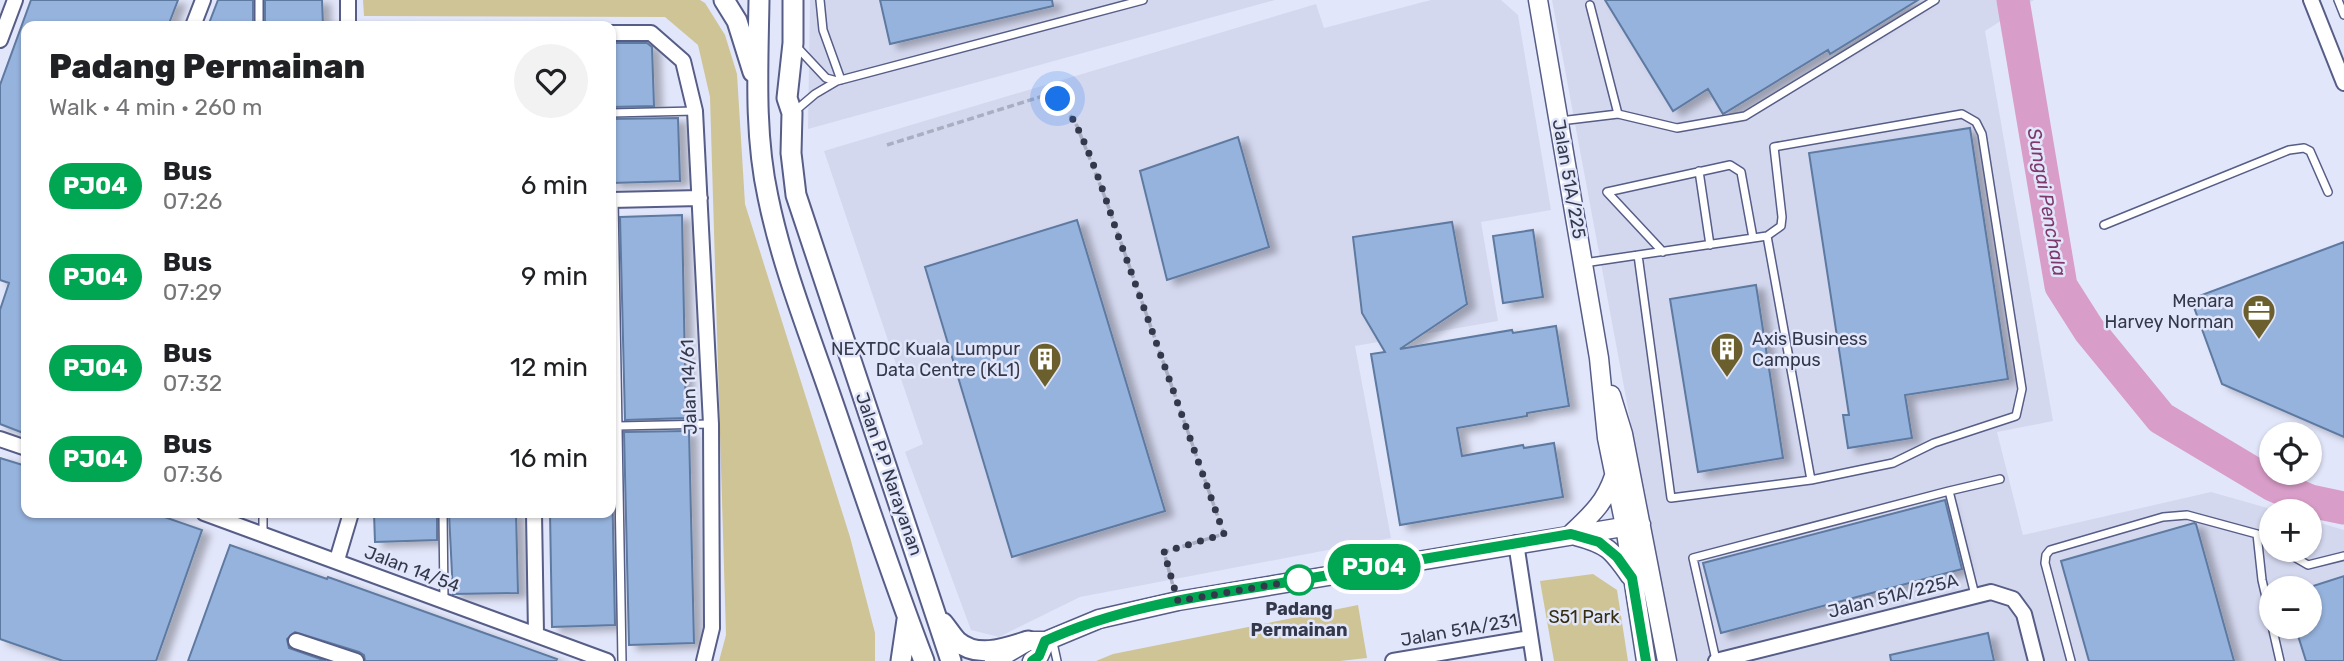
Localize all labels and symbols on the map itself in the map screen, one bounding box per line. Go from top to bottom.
your location [1040,81,1075,116]
street label: Jalan 51A/225 [1548,117,1590,241]
water label: Sungai Penchala [2023,126,2071,278]
place label: Menara Harvey Norman [2105,290,2234,333]
office icon: Menara Harvey Norman [2240,292,2278,341]
place label: Axis Business Campus [1752,328,1867,371]
building icon: Axis Business Campus [1708,330,1746,379]
place label: NEXTDC Kuala Lumpur Data Centre (KL1) [831,338,1020,381]
street label: Jalan 14/61 [676,339,702,435]
building icon: NEXTDC Kuala Lumpur Data Centre (KL1) [1026,340,1064,389]
street label: Jalan P.P Narayanan [851,389,927,559]
street label: Jalan 14/54 [361,541,463,597]
line badge: PJ04 [1325,544,1423,590]
marker: Padang Permainan [1284,565,1314,595]
street label: Jalan 51A/225A [1826,569,1960,623]
place label: Padang Permainan [1251,598,1347,641]
park label: S51 Park [1548,606,1620,628]
street label: Jalan 51A/231 [1399,609,1519,651]

